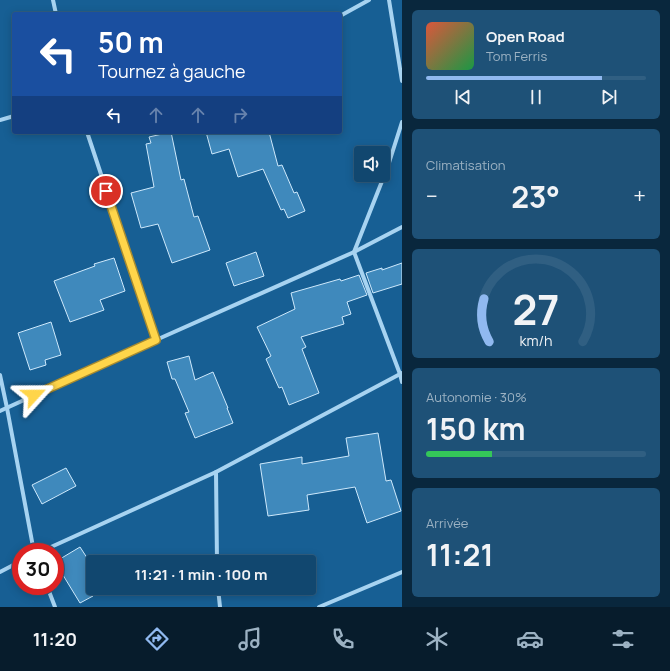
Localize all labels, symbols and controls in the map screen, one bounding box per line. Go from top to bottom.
text: 50 m [98,23,164,61]
text: Open Road [486,26,565,47]
icon: left [32,28,84,80]
text: Tom Ferris [486,47,547,65]
text: Tournez à gauche [98,59,246,83]
icon: previous [452,86,474,108]
icon: pause [525,86,547,108]
icon: next [598,86,620,108]
icon: left [103,104,125,126]
icon: ahead [145,104,167,126]
icon: ahead [187,104,209,126]
icon: right [229,104,251,126]
map controls [354,146,390,182]
button: sound [354,146,390,182]
text: Climatisation [426,156,506,174]
pin [89,174,123,208]
text: 23° [511,176,560,217]
icon: arrive [95,180,117,202]
text: − [426,181,438,211]
text: + [633,181,646,211]
text: 27 [513,280,559,336]
text: km/h [519,330,553,349]
position arrow [13,374,55,416]
text: Autonomie · 30% [426,388,527,406]
text: 150 km [426,408,526,449]
text: Arrivée [426,514,468,532]
text: 11:21 [426,534,494,575]
speed limit sign: 30 [12,543,64,595]
text: 11:21 · 1 min · 100 m [134,564,268,585]
icon: directions [143,625,171,653]
icon: music [236,625,264,653]
icon: phone [329,625,357,653]
icon: climate [423,625,451,653]
icon: car [516,625,544,653]
icon: filters [609,625,637,653]
text: 11:20 [33,627,77,651]

